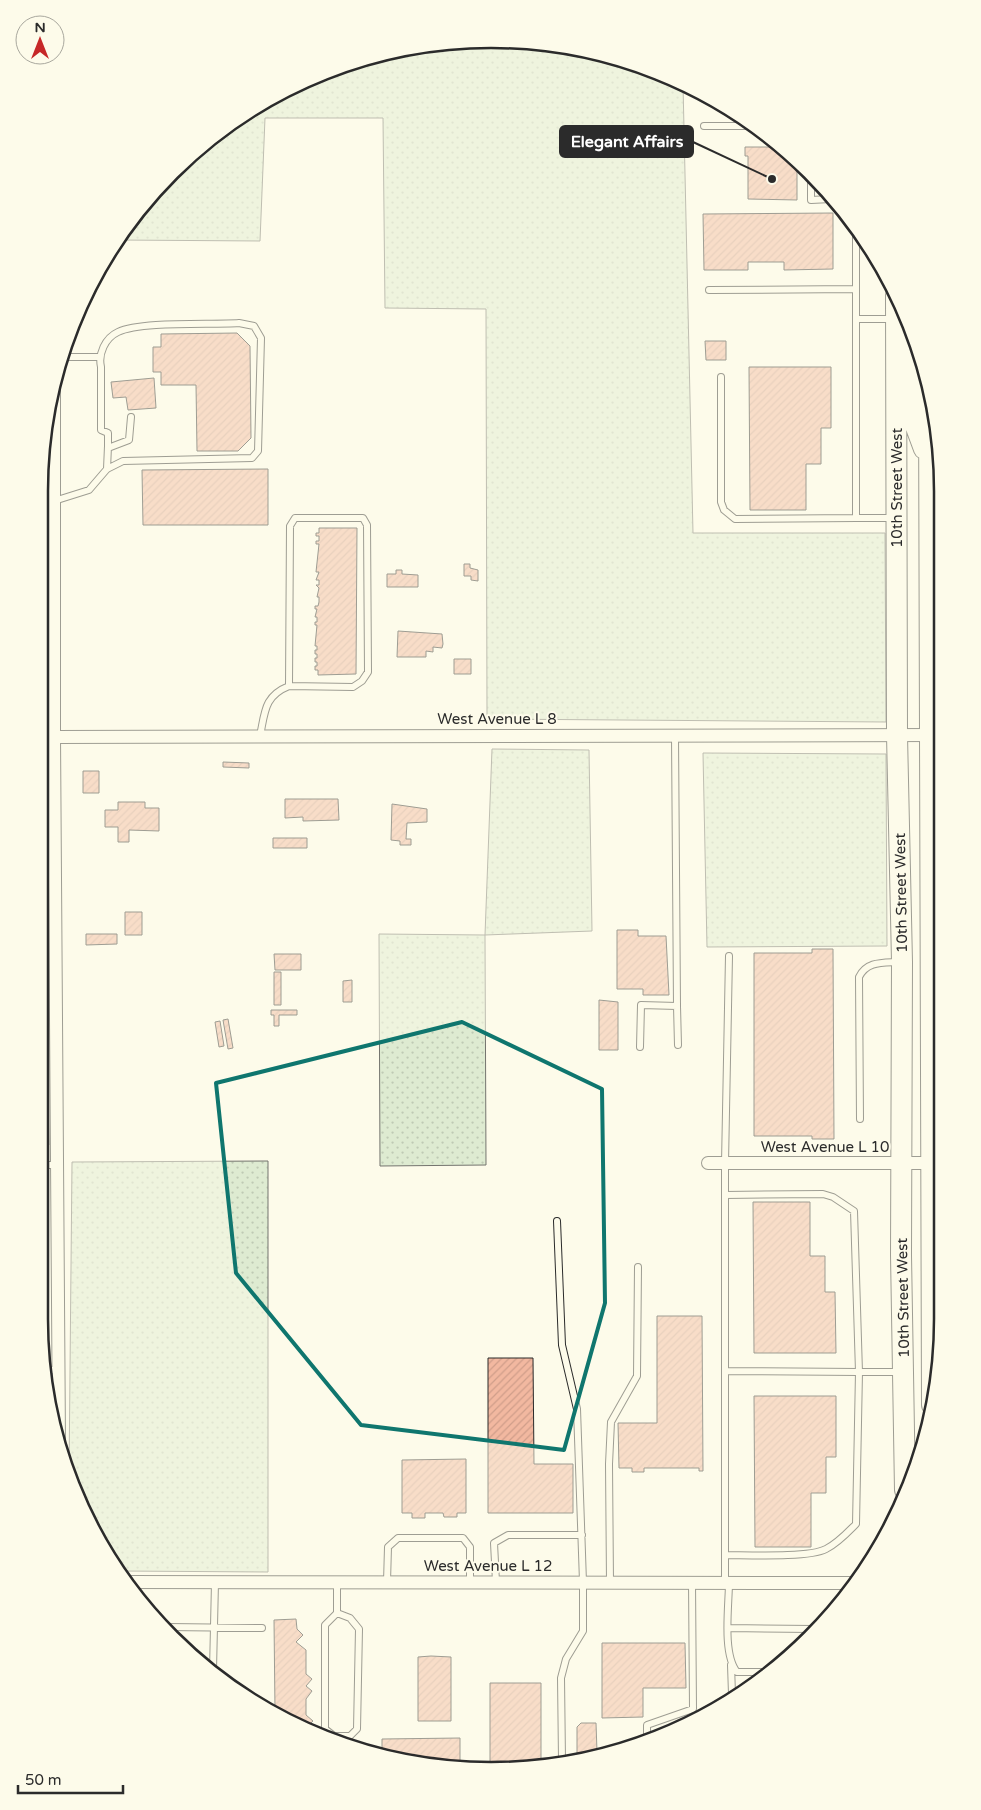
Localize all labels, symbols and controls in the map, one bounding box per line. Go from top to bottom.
north arrow [15,15,65,65]
text: N [34,19,46,36]
callout: Elegant Affairs [560,126,693,157]
text: Elegant Affairs [571,132,684,152]
street label: 10th Street West [888,428,906,548]
street label: West Avenue L 8 [437,710,557,728]
street label: 10th Street West [891,832,911,953]
street label: West Avenue L 10 [761,1138,889,1156]
street label: 10th Street West [893,1237,913,1358]
street label: West Avenue L 12 [424,1557,552,1575]
scale bar [18,1762,122,1794]
text: 50 m [25,1771,62,1789]

